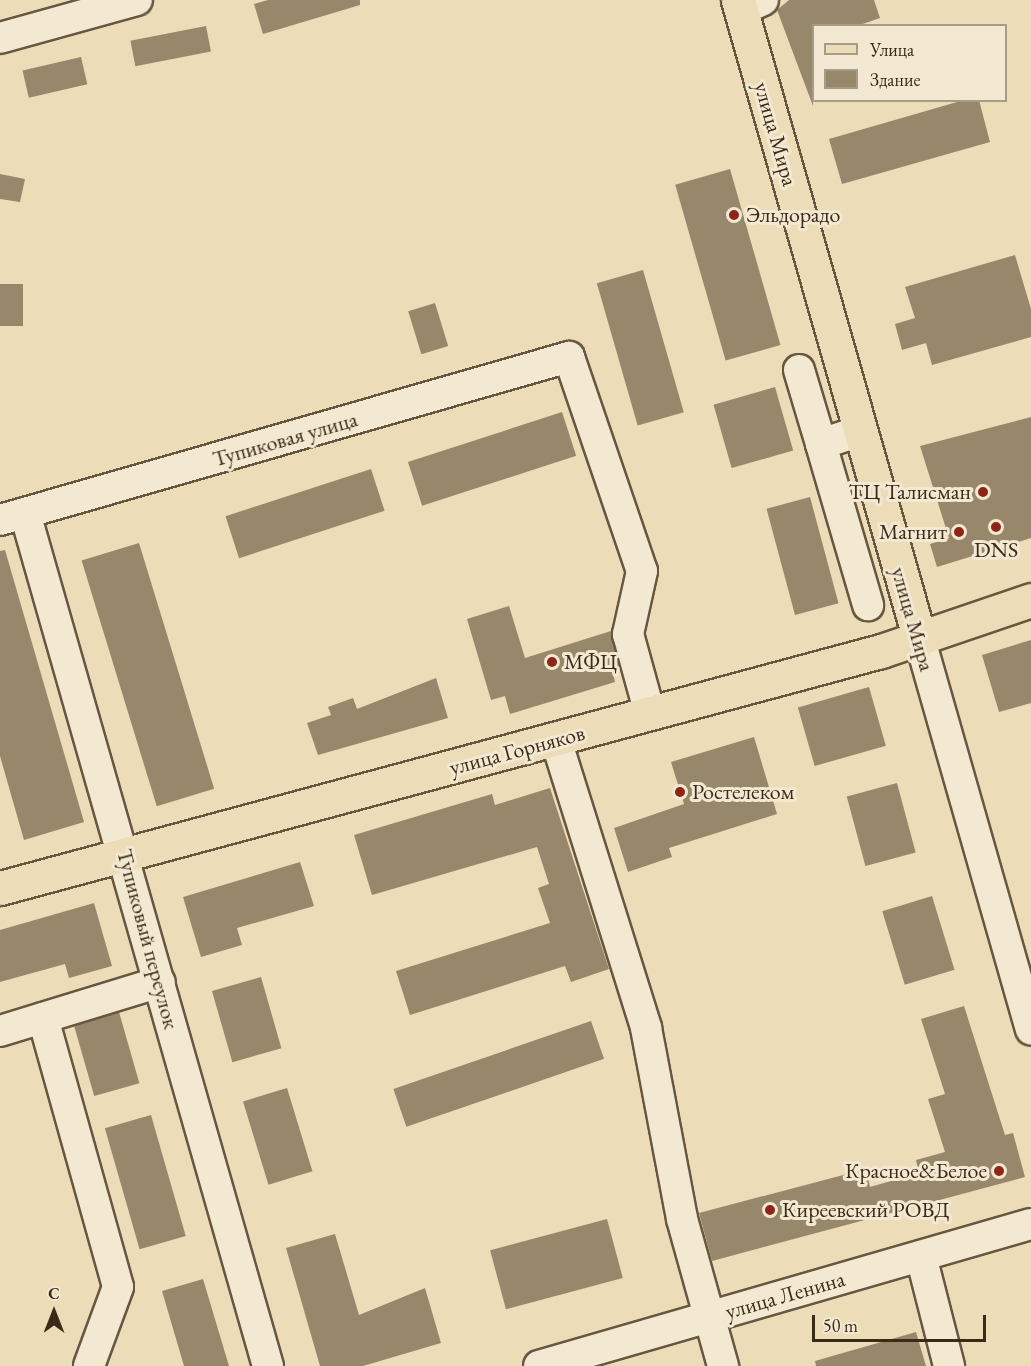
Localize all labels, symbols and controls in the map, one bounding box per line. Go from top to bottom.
legend [812,24,1007,102]
text: Улица [870,38,914,61]
text: Здание [870,68,920,91]
street label: улица Мира [749,79,803,189]
place label: Эльдорадо [746,202,840,228]
marker: Эльдорадо [727,208,741,222]
street label: Тупиковая улица [209,406,361,472]
place label: ТЦ Талисман [848,479,971,505]
marker: ТЦ Талисман [976,485,990,499]
place label: Магнит [879,519,947,545]
marker: DNS [989,520,1003,534]
marker: Магнит [952,525,966,539]
place label: DNS [974,537,1018,563]
street label: улица Мира [886,564,940,674]
place label: МФЦ [564,649,617,675]
marker: МФЦ [545,655,559,669]
street label: улица Горняков [446,719,588,781]
place label: Ростелеком [692,779,794,805]
marker: Ростелеком [673,785,687,799]
street label: Тупиковый переулок [111,846,185,1032]
place label: Красное&Белое [845,1158,987,1184]
marker: Красное&Белое [992,1164,1006,1178]
place label: Киреевский РОВД [782,1197,950,1223]
marker: Киреевский РОВД [763,1203,777,1217]
street label: улица Ленина [722,1265,848,1325]
north arrow [24,1282,84,1342]
text: С [48,1283,60,1304]
scale bar [815,1303,989,1341]
text: 50 m [823,1314,858,1337]

